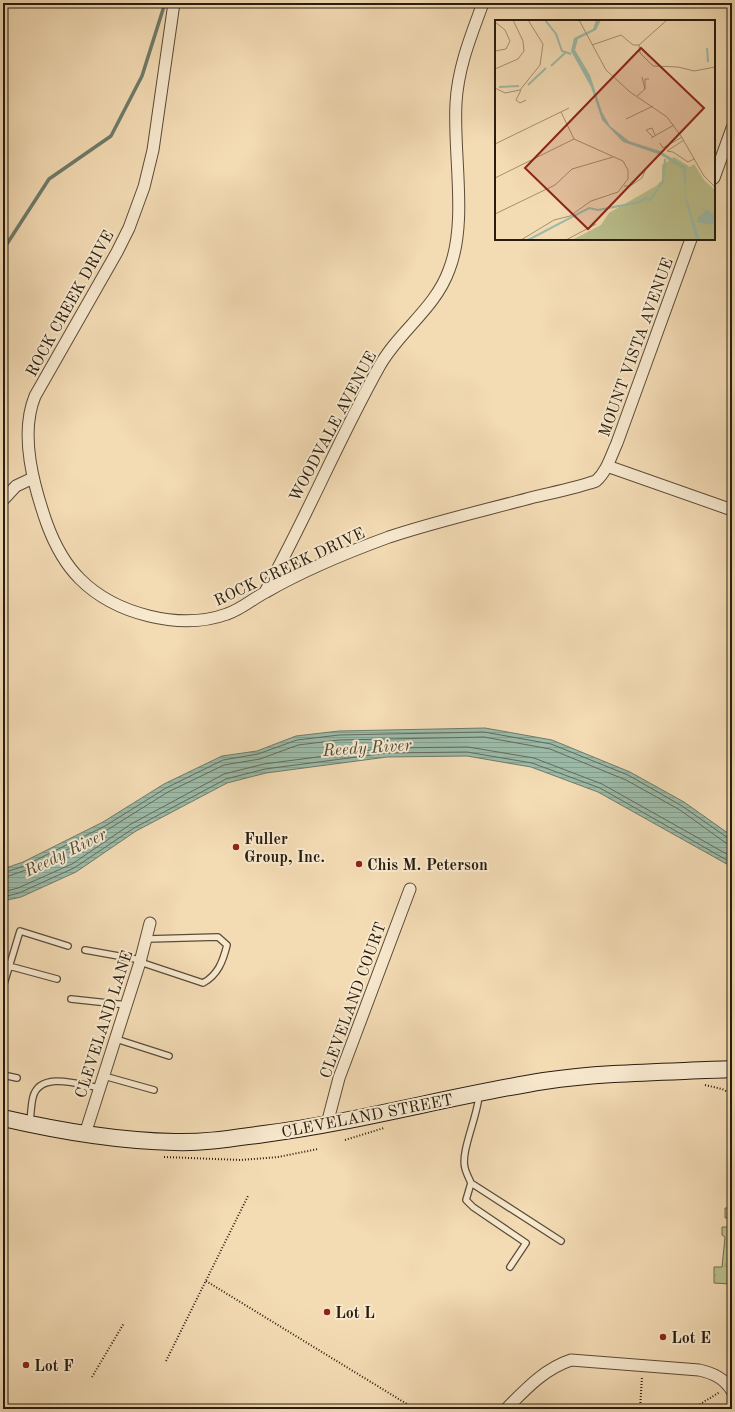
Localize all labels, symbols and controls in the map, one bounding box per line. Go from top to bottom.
inset map [495,20,715,240]
street label: ROCK CREEK DRIVE [24,228,118,380]
street label: MOUNT VISTA AVENUE [597,256,677,439]
street label: WOODVALE AVENUE [287,349,380,505]
street label: ROCK CREEK DRIVE [212,526,368,610]
water label: Reedy River [321,737,413,760]
water label: Reedy River [21,826,110,881]
place label: Fuller Group, Inc. [244,832,325,866]
marker: Fuller Group, Inc. [231,842,241,852]
place label: Chis M. Peterson [367,858,488,874]
marker: Chis M. Peterson [354,859,364,869]
street label: CLEVELAND COURT [318,920,390,1081]
street label: CLEVELAND LANE [73,949,136,1101]
street label: CLEVELAND STREET [280,1092,455,1141]
place label: Lot L [335,1306,375,1322]
marker: Lot L [322,1307,332,1317]
place label: Lot E [671,1331,711,1347]
marker: Lot E [658,1332,668,1342]
place label: Lot F [34,1359,74,1375]
marker: Lot F [21,1360,31,1370]

